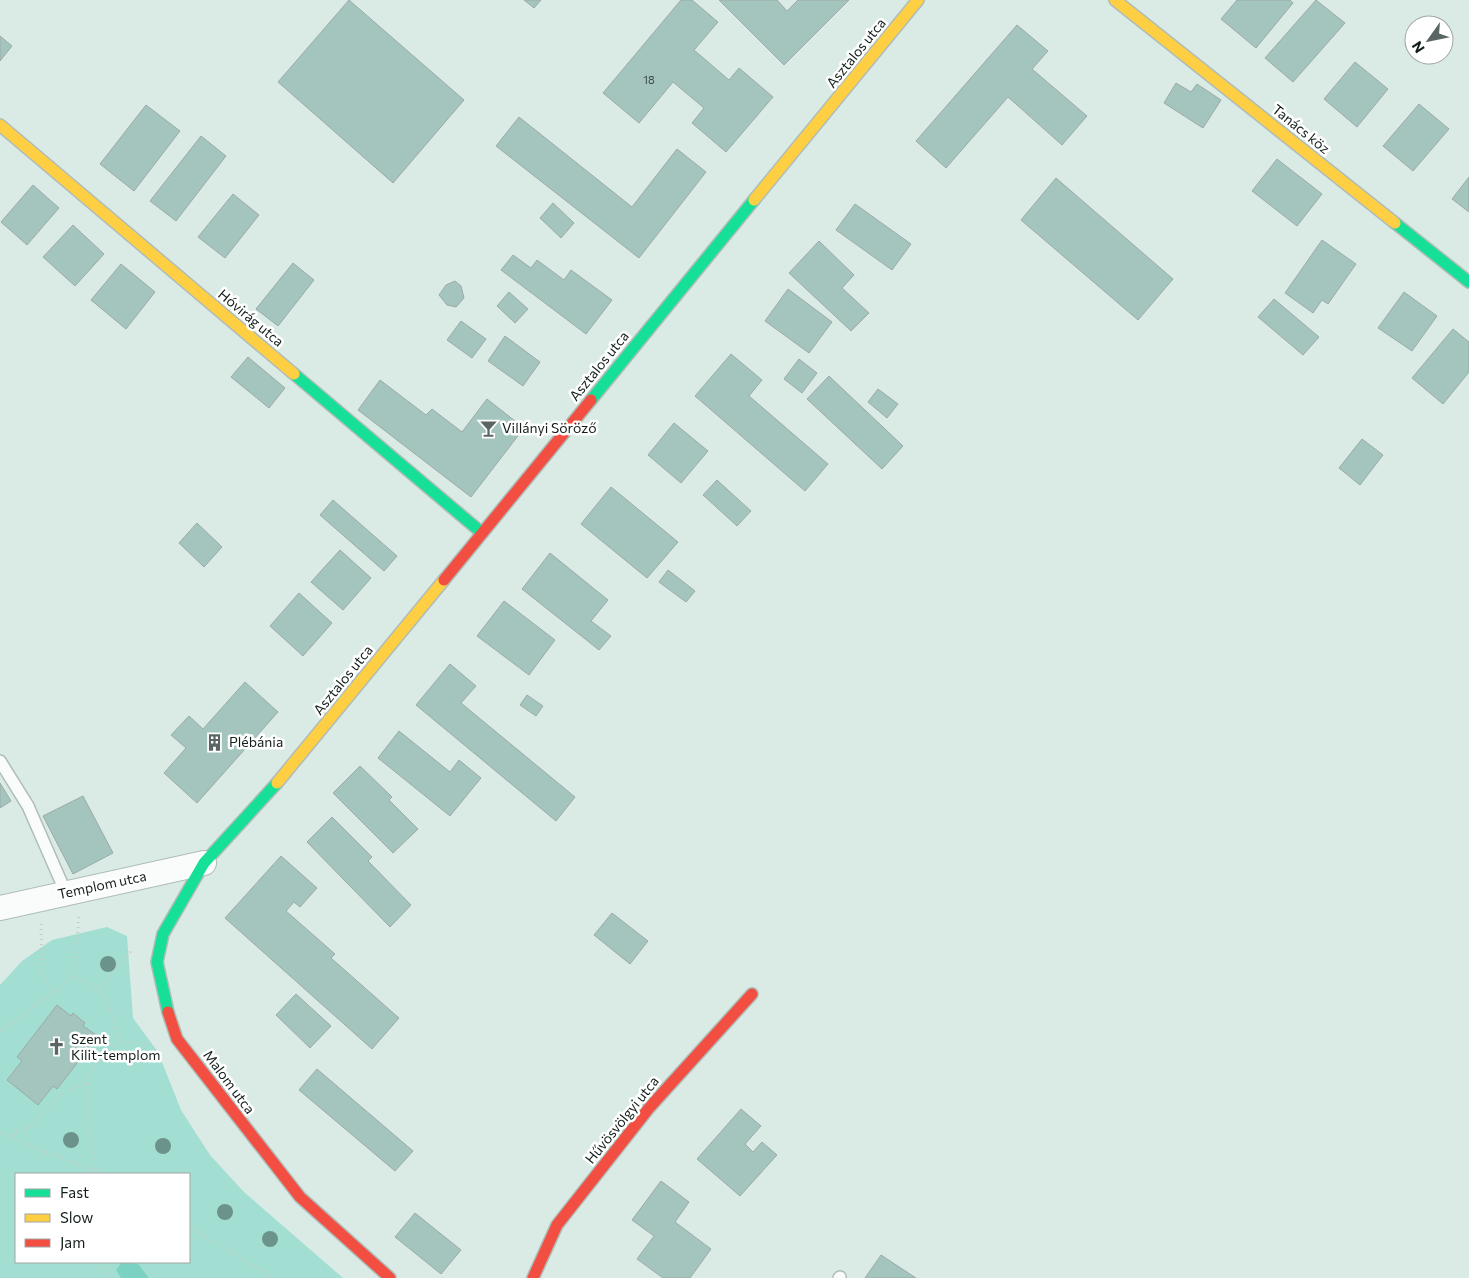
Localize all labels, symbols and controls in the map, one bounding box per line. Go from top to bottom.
street label: Asztalos utca [822,14,889,91]
north arrow [1404,15,1454,65]
text: N [1408,38,1428,56]
house number: 18 [643,73,655,86]
street label: Tanács köz [1269,100,1333,157]
street label: Hóvirág utca [215,285,287,350]
street label: Asztalos utca [565,327,632,404]
bar icon: Villányi Söröző [478,418,498,438]
place label: Villányi Söröző [502,419,597,436]
street label: Asztalos utca [309,641,376,718]
building icon: Plébánia [205,732,225,752]
place label: Plébánia [229,733,283,750]
street label: Templom utca [56,867,148,902]
place label: Szent Kilit-templom [71,1030,160,1063]
church icon: Szent Kilit-templom [47,1037,67,1057]
street label: Malom utca [200,1047,259,1117]
street label: Hűvösvölgyi utca [581,1073,662,1167]
legend [15,1173,190,1263]
text: Fast [60,1183,89,1201]
text: Slow [60,1208,93,1226]
text: Jam [60,1233,85,1251]

